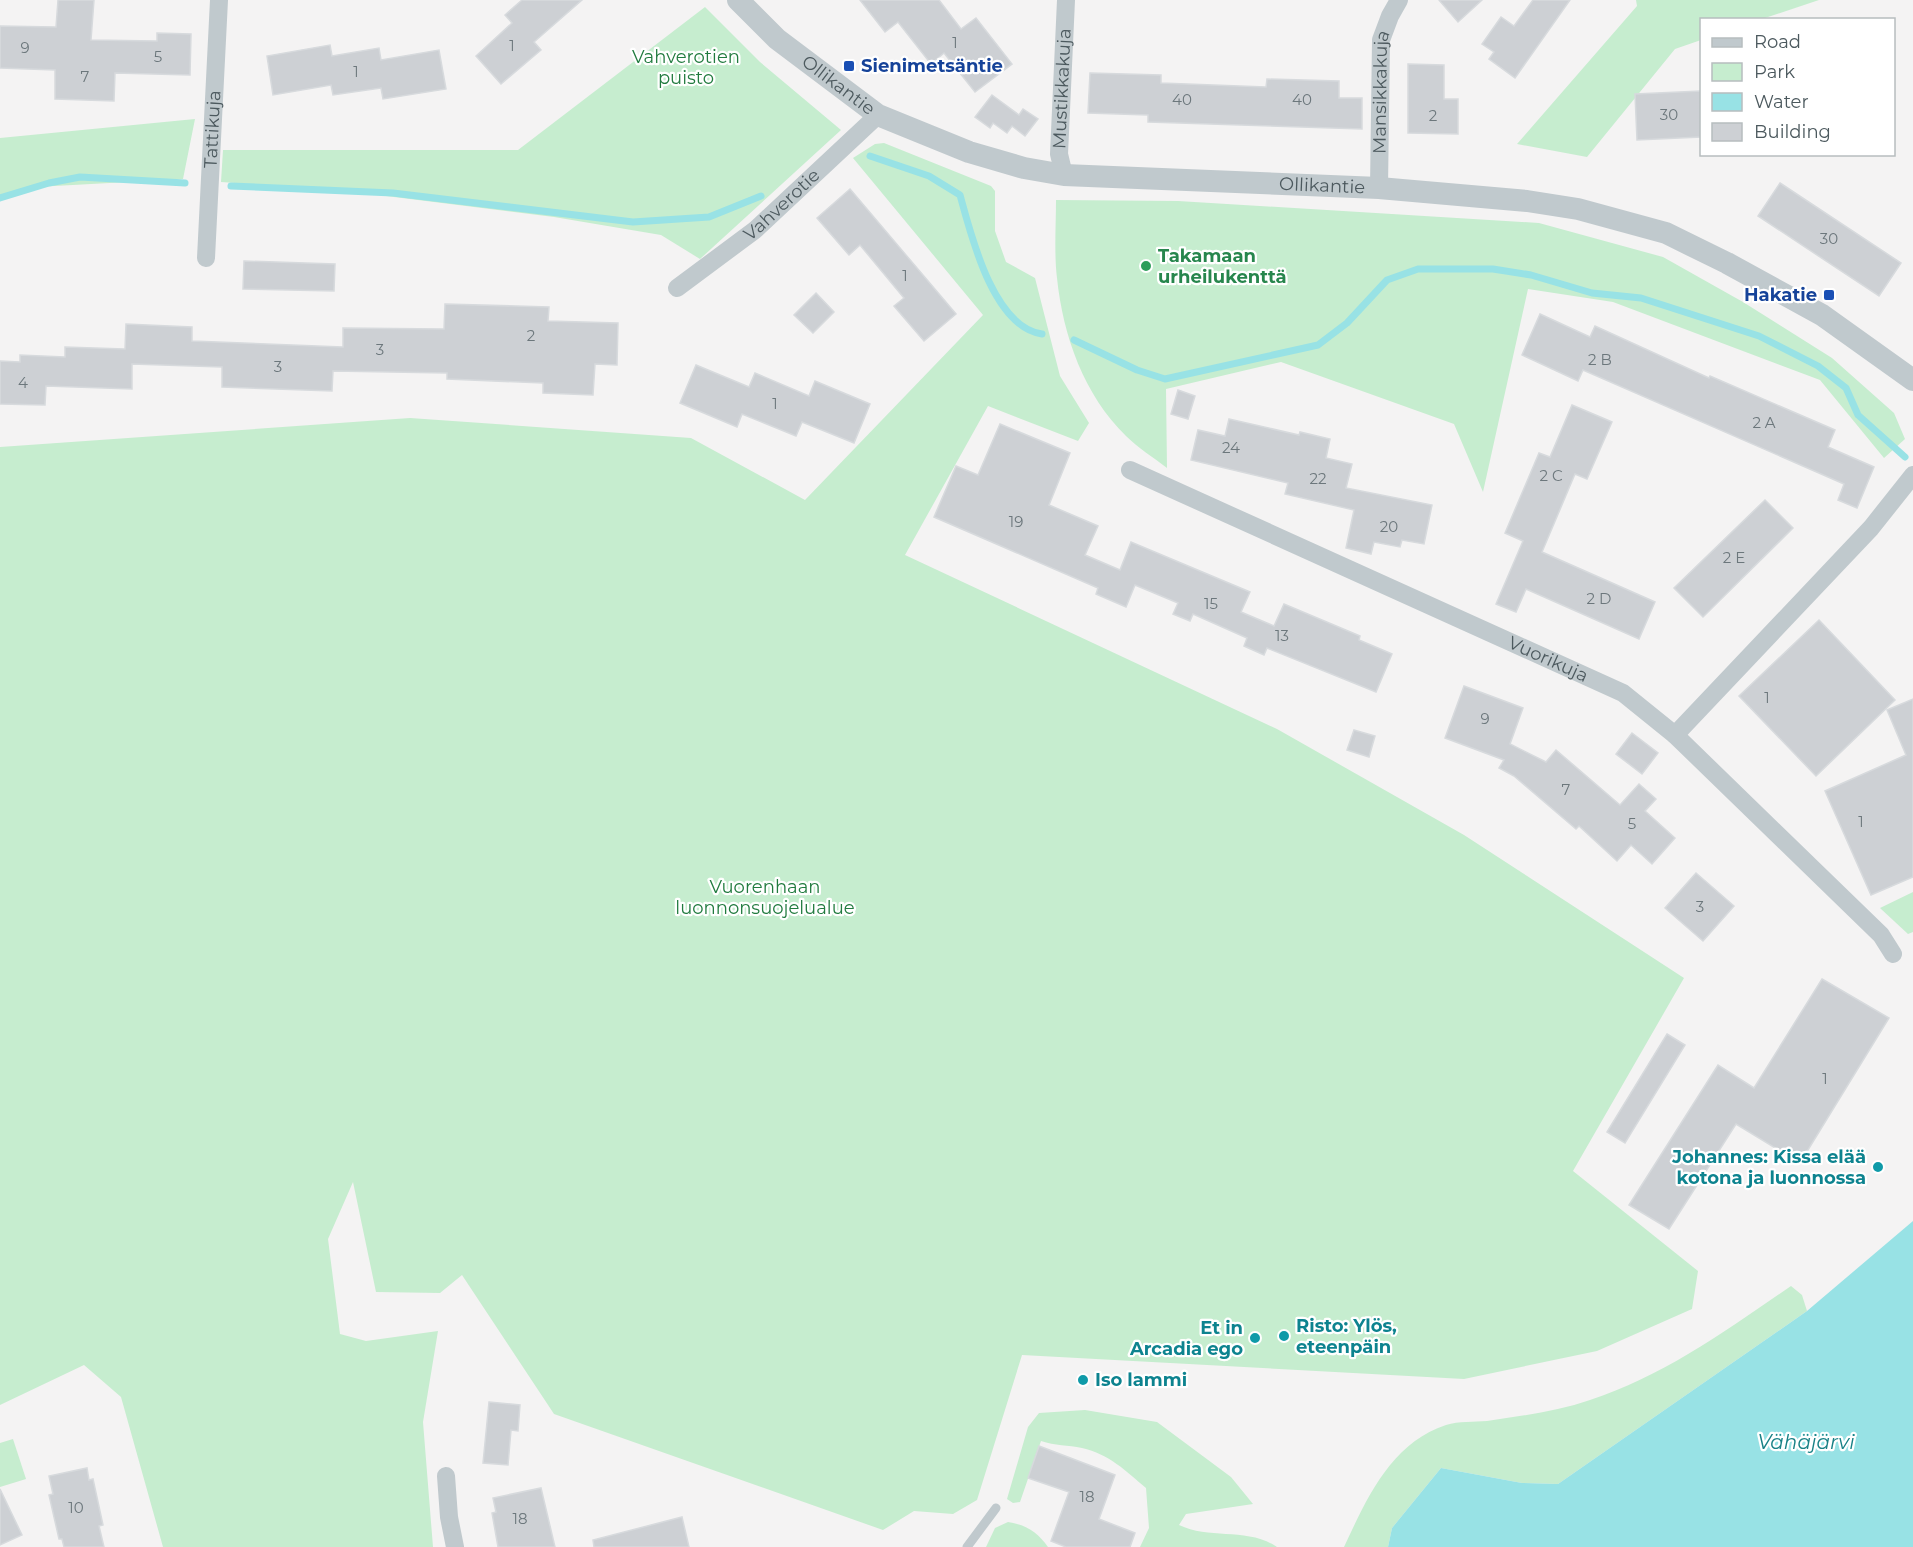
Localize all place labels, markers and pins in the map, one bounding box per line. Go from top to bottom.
place label: Sienimetsäntie [861,55,1003,77]
marker: Sienimetsäntie [842,59,856,73]
place label: Takamaan urheilukenttä [1158,245,1287,288]
marker: Takamaan urheilukenttä [1139,259,1153,273]
place label: Hakatie [1744,284,1817,306]
marker: Hakatie [1822,288,1836,302]
place label: Johannes: Kissa elää kotona ja luonnossa [1671,1146,1866,1189]
marker: Johannes: Kissa elää kotona ja luonnossa [1871,1160,1885,1174]
place label: Risto: Ylös, eteenpäin [1296,1315,1397,1358]
place label: Et in Arcadia ego [1129,1317,1243,1360]
marker: Risto: Ylös, eteenpäin [1277,1329,1291,1343]
marker: Et in Arcadia ego [1248,1331,1262,1345]
place label: Iso lammi [1095,1369,1187,1391]
marker: Iso lammi [1076,1373,1090,1387]

